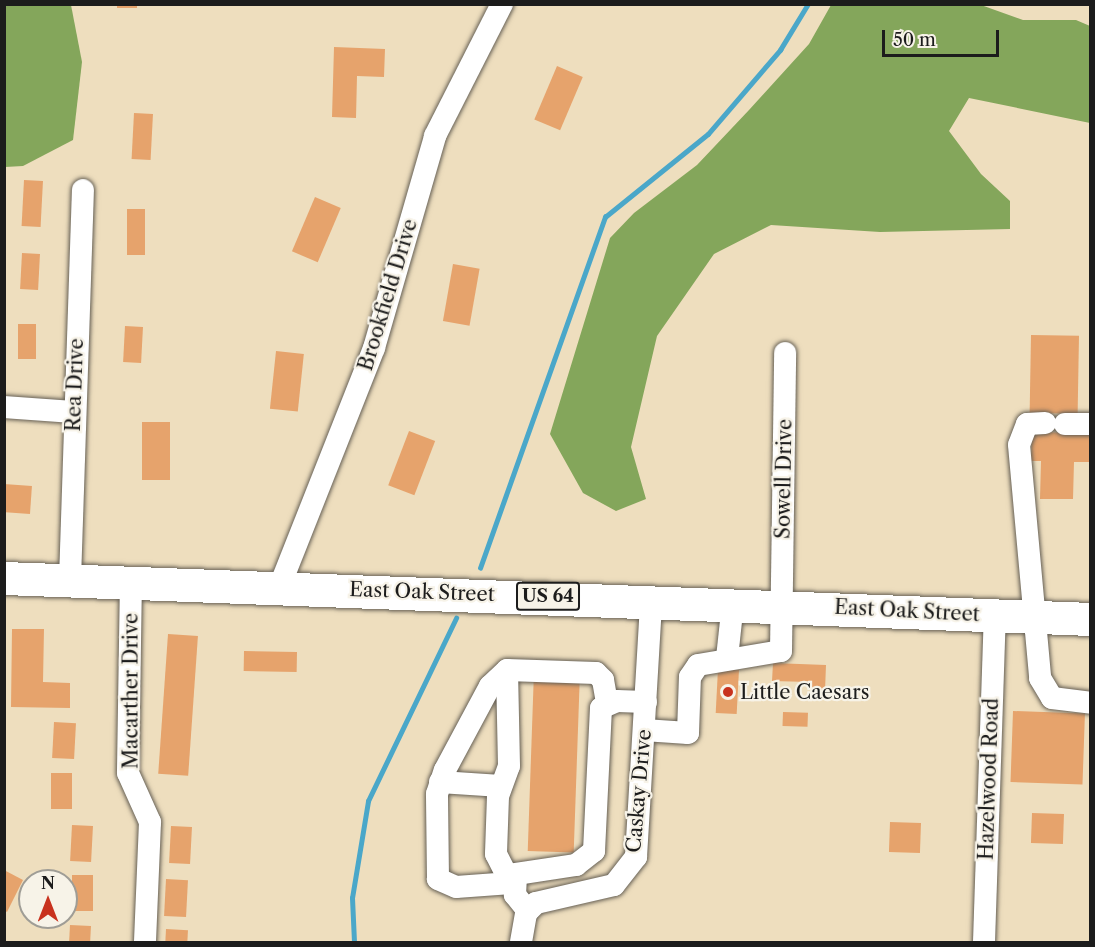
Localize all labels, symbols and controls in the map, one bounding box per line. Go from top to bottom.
scale bar [885,18,1002,56]
text: 50 m [893,29,936,51]
street label: Brookfield Drive [354,216,422,374]
street label: Rea Drive [61,338,89,432]
street label: Sowell Drive [771,419,797,539]
street label: East Oak Street [349,577,495,607]
road number: US 64 [515,581,581,611]
street label: East Oak Street [833,595,981,627]
street label: Macarther Drive [119,613,143,769]
place label: Little Caesars [740,680,869,704]
marker: Little Caesars [721,685,735,699]
street label: Hazelwood Road [974,697,1004,861]
street label: Caskay Drive [622,728,656,854]
north arrow [18,869,78,929]
text: N [41,873,55,893]

